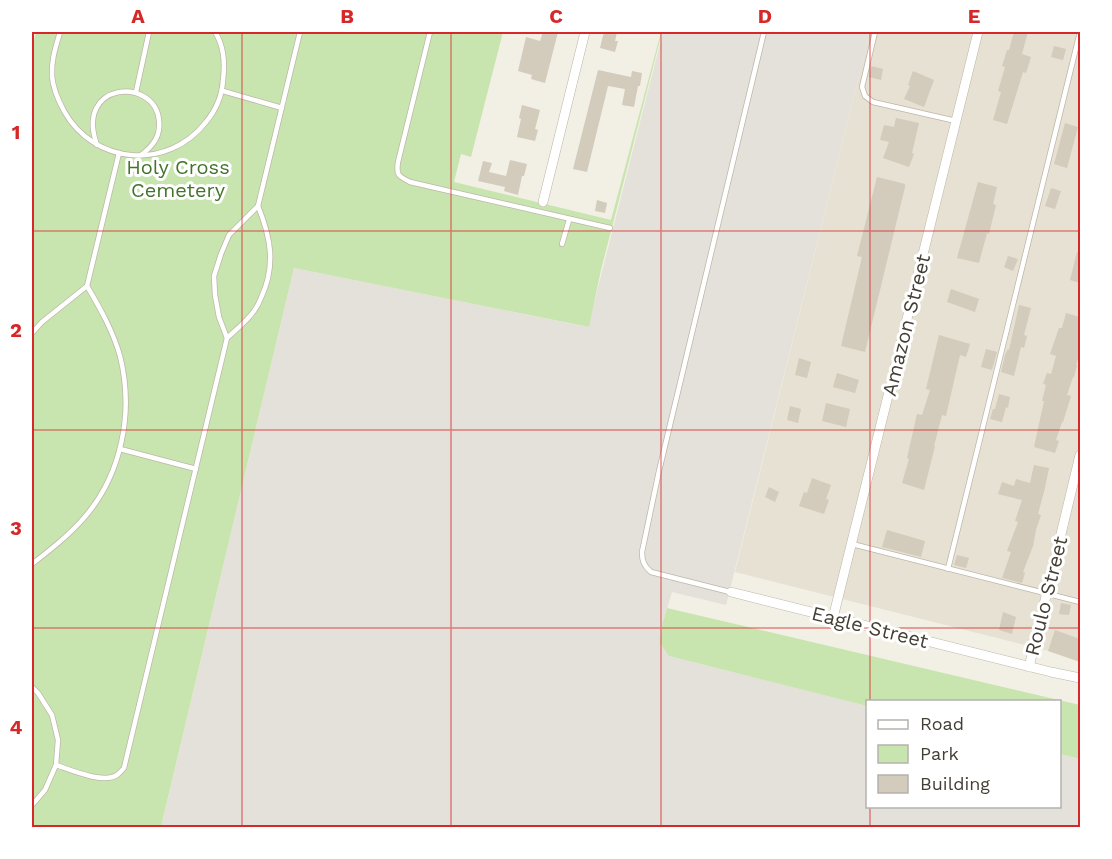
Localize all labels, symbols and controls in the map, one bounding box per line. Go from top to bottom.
text: A [131,4,145,28]
text: B [340,4,354,28]
text: C [549,4,563,28]
text: D [758,4,772,28]
text: E [968,4,980,28]
text: 1 [12,120,20,144]
park label: Holy Cross Cemetery [126,155,230,202]
street label: Amazon Street [877,251,935,398]
text: 2 [10,318,22,342]
text: 3 [10,516,22,540]
street label: Roulo Street [1020,533,1073,658]
street label: Eagle Street [809,601,931,653]
legend [866,700,1061,808]
text: Road [920,713,964,734]
text: 4 [10,715,23,739]
text: Park [920,743,959,764]
text: Building [920,773,990,794]

